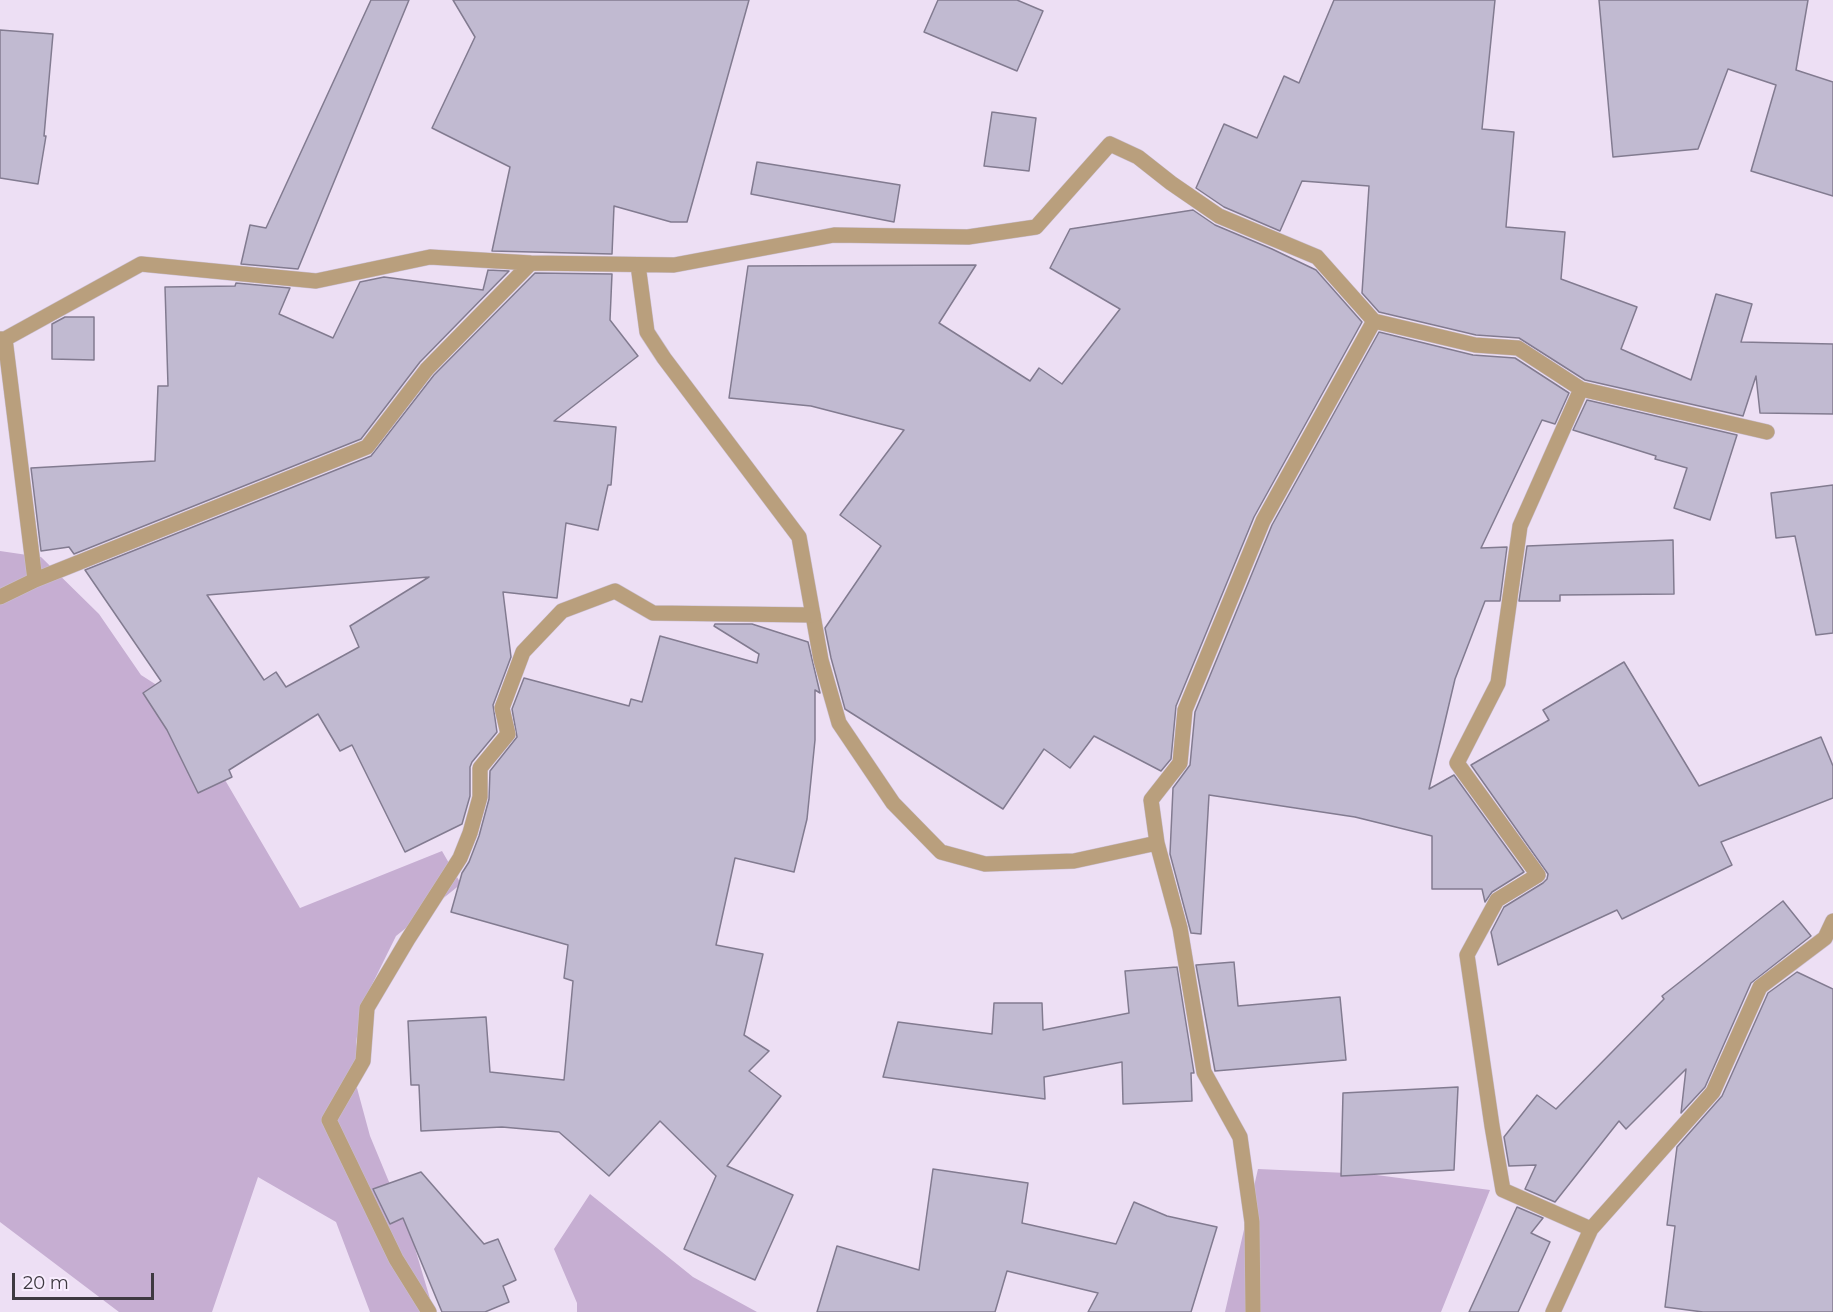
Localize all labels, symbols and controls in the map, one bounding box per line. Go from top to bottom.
scale bar [15,1261,158,1299]
text: 20 m [23,1272,69,1294]

